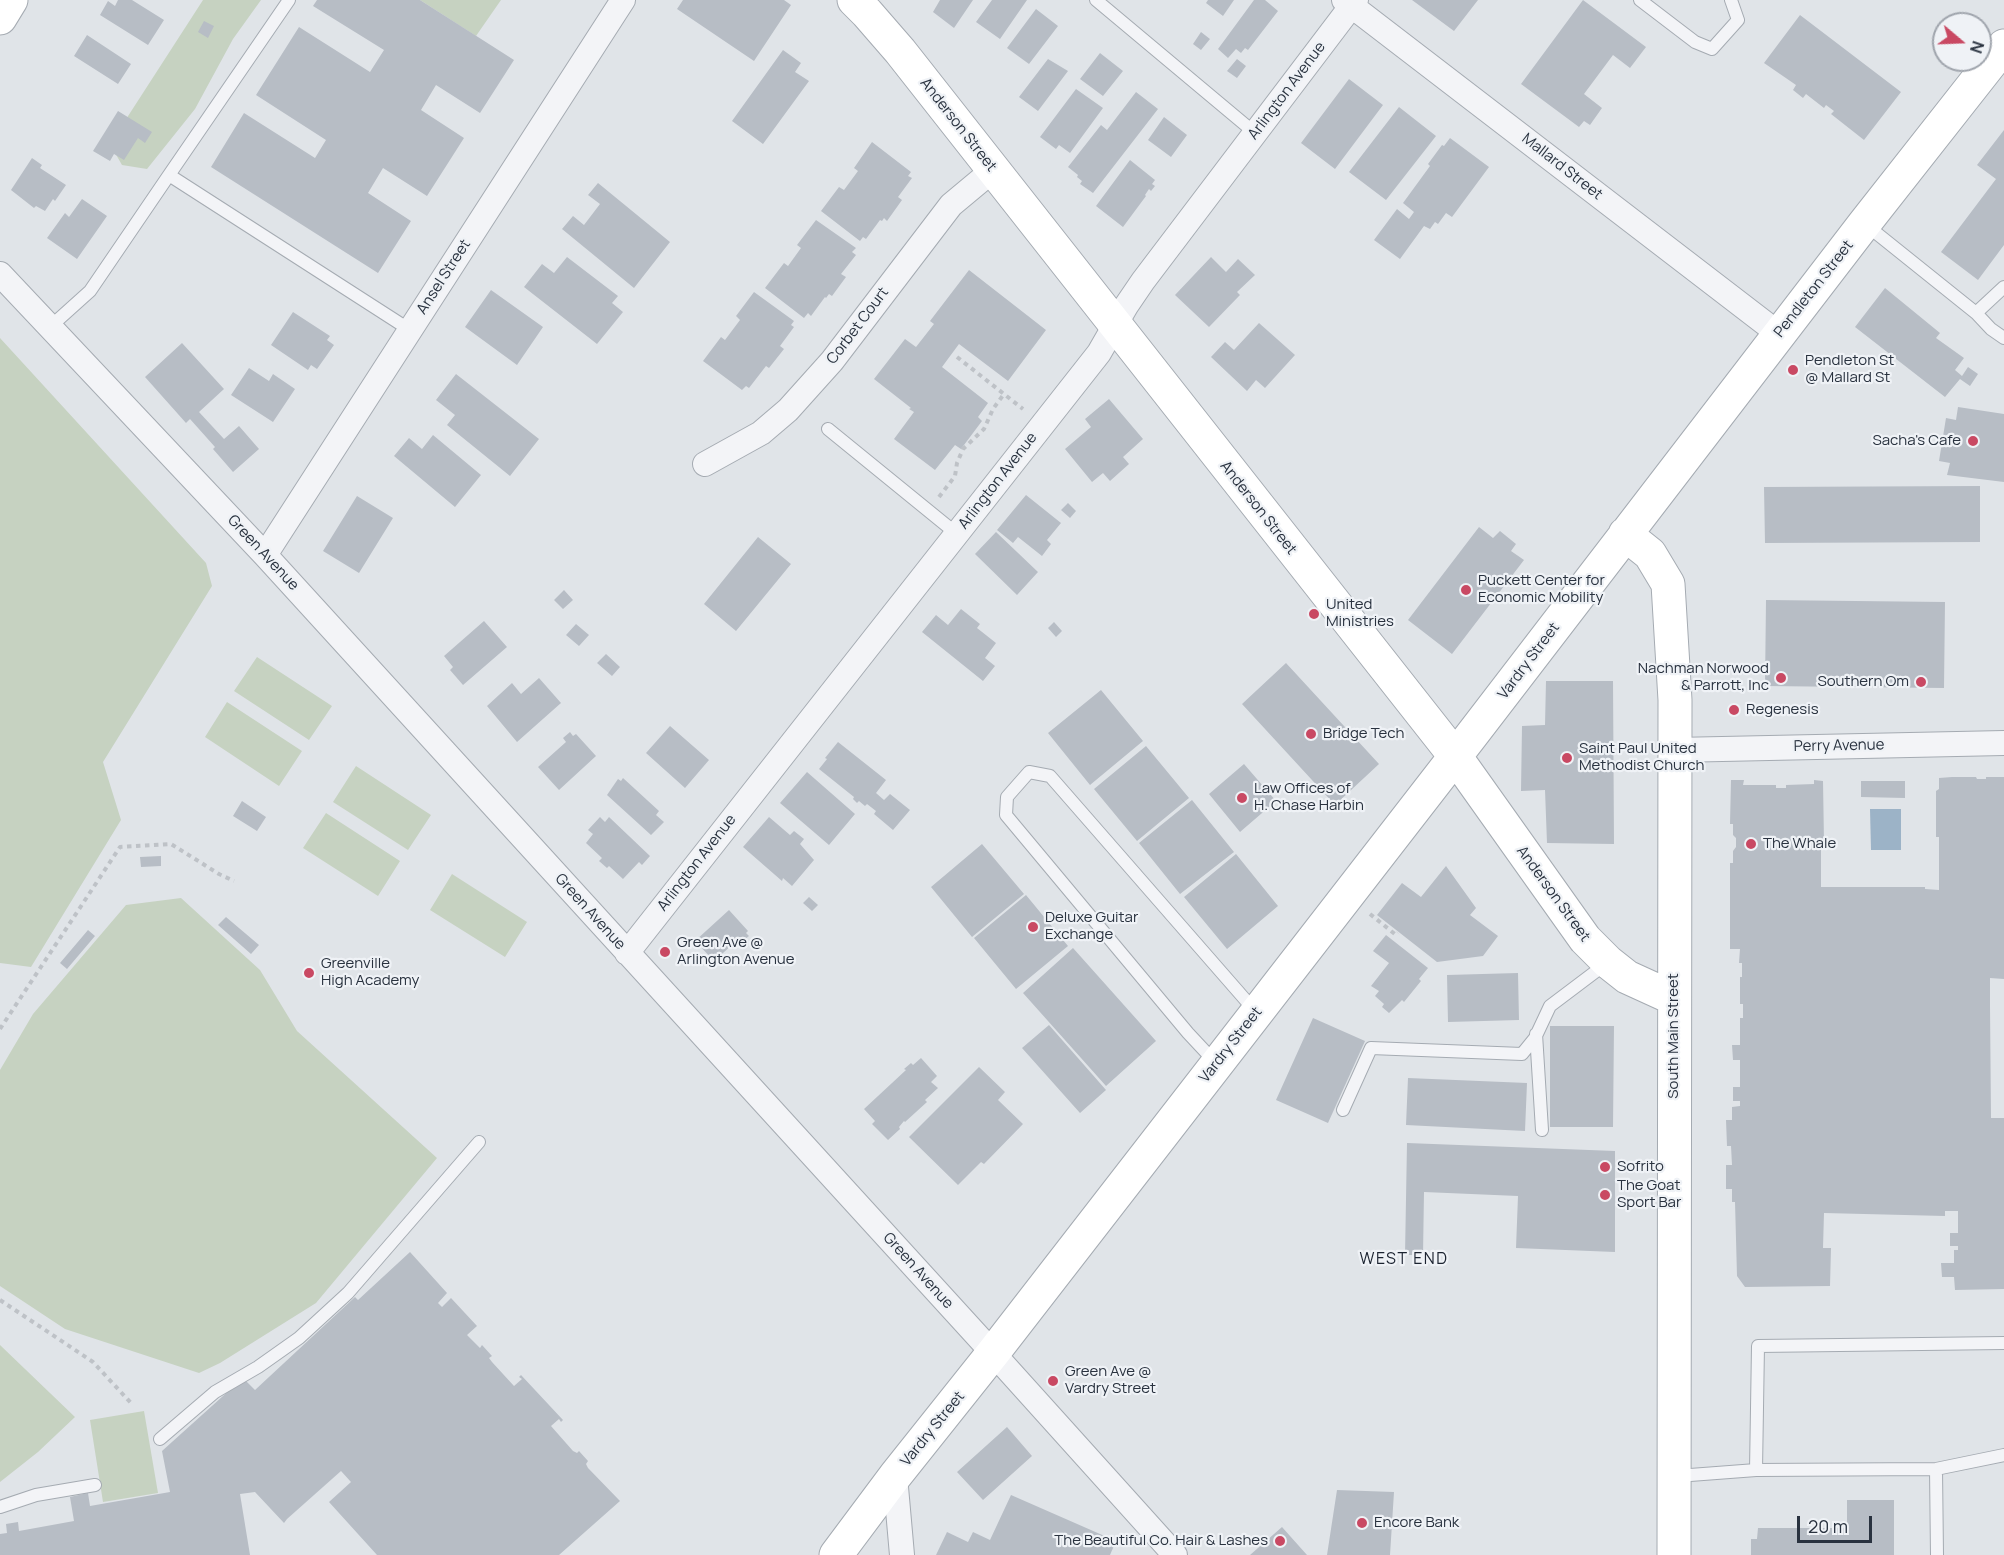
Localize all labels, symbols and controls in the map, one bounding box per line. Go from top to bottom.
north arrow [1932,12,1992,72]
text: N [1965,38,1989,56]
street label: Arlington Avenue [1244,39,1330,143]
street label: Anderson Street [916,75,1000,175]
street label: Mallard Street [1518,130,1606,204]
street label: Ansel Street [413,236,475,318]
street label: Pendleton Street [1771,237,1857,341]
street label: Corbet Court [823,284,893,368]
place label: Pendleton St @ Mallard St [1805,352,1894,387]
marker: Pendleton St @ Mallard St [1786,363,1800,377]
street label: Arlington Avenue [955,429,1041,533]
place label: Sacha's Cafe [1872,432,1961,450]
marker: Sacha's Cafe [1966,434,1980,448]
street label: Anderson Street [1216,458,1300,558]
street label: Green Avenue [224,512,302,594]
place label: Puckett Center for Economic Mobility [1478,572,1605,607]
marker: Puckett Center for Economic Mobility [1459,583,1473,597]
place label: United Ministries [1326,596,1394,631]
marker: United Ministries [1307,607,1321,621]
street label: Vardry Street [1494,619,1564,703]
place label: Nachman Norwood & Parrott, Inc [1638,660,1769,695]
marker: Nachman Norwood & Parrott, Inc [1774,671,1788,685]
place label: Southern Om [1817,673,1909,691]
marker: Southern Om [1914,675,1928,689]
place label: Regenesis [1746,701,1819,719]
marker: Regenesis [1727,703,1741,717]
place label: Bridge Tech [1323,725,1404,743]
marker: Bridge Tech [1304,727,1318,741]
street label: Perry Avenue [1793,736,1885,756]
place label: Saint Paul United Methodist Church [1579,740,1704,775]
marker: Saint Paul United Methodist Church [1560,751,1574,765]
place label: Law Offices of H. Chase Harbin [1254,780,1364,815]
marker: Law Offices of H. Chase Harbin [1235,791,1249,805]
street label: Arlington Avenue [654,811,740,915]
place label: The Whale [1763,835,1836,853]
marker: The Whale [1744,837,1758,851]
street label: Anderson Street [1512,843,1594,945]
street label: Green Avenue [551,870,629,954]
place label: Deluxe Guitar Exchange [1045,909,1138,944]
marker: Deluxe Guitar Exchange [1026,920,1040,934]
place label: Green Ave @ Arlington Avenue [677,934,795,969]
marker: Green Ave @ Arlington Avenue [658,945,672,959]
place label: Greenville High Academy [321,955,419,990]
marker: Greenville High Academy [302,966,316,980]
street label: South Main Street [1665,973,1683,1099]
street label: Vardry Street [1196,1004,1266,1086]
place label: Sofrito [1617,1158,1664,1176]
marker: Sofrito [1598,1160,1612,1174]
place label: The Goat Sport Bar [1617,1177,1681,1212]
marker: The Goat Sport Bar [1598,1188,1612,1202]
street label: Green Avenue [879,1229,957,1313]
district label: WEST END [1359,1250,1449,1270]
place label: Green Ave @ Vardry Street [1065,1363,1156,1398]
marker: Green Ave @ Vardry Street [1046,1374,1060,1388]
street label: Vardry Street [897,1388,969,1470]
scale bar [1800,1504,1875,1542]
place label: Encore Bank [1374,1514,1459,1532]
text: 20 m [1808,1514,1848,1538]
marker: Encore Bank [1355,1516,1369,1530]
place label: The Beautiful Co. Hair & Lashes [1054,1532,1268,1550]
marker: The Beautiful Co. Hair & Lashes [1273,1534,1287,1548]

